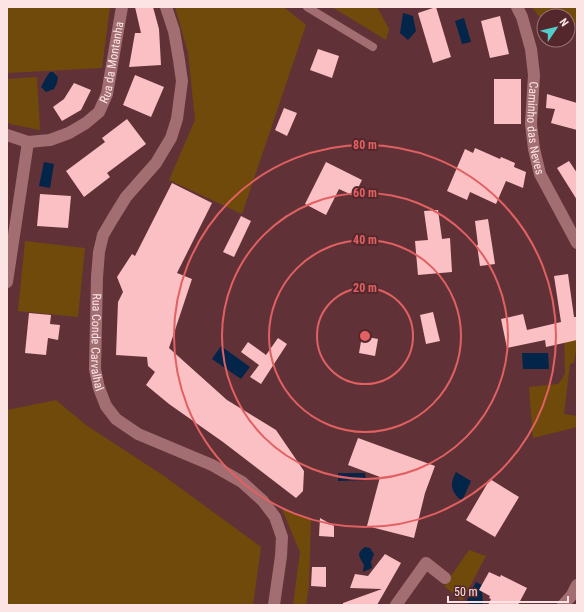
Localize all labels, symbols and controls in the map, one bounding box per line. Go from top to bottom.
north arrow [536,8,576,48]
text: N [557,16,571,29]
street label: Rua da Montanha [97,20,126,105]
street label: Caminho das Neves [524,81,547,176]
text: 80 m [353,138,377,152]
text: 60 m [353,186,377,200]
text: 40 m [353,233,377,247]
text: 20 m [353,281,377,295]
street label: Rua Conde Carvalhal [88,293,107,393]
centre of rings [358,329,372,343]
scale bar [448,578,568,604]
text: 50 m [454,585,478,599]

